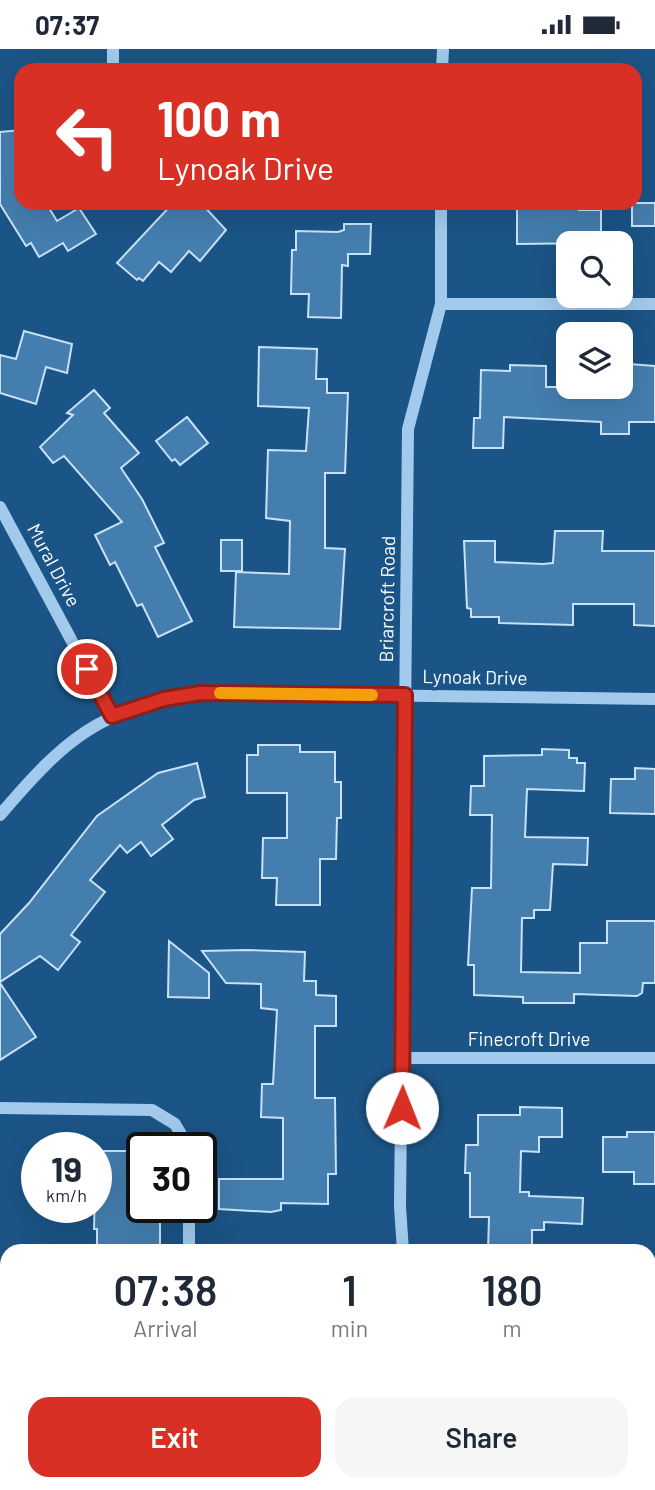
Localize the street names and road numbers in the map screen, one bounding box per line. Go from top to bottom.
street label: Mural Drive [23,519,86,610]
street label: Briarcroft Road [374,535,399,663]
street label: Lynoak Drive [422,664,528,689]
street label: Finecroft Drive [468,1027,590,1050]

